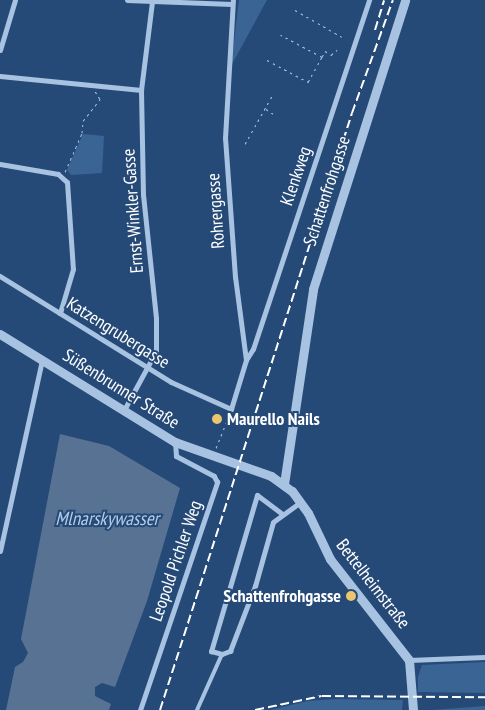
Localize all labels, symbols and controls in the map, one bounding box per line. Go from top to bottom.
street label: Schattenfrohgasse [299,133,355,249]
street label: Klenkweg [276,144,316,208]
street label: Ernst-Winkler-Gasse [118,148,148,274]
street label: Rohrergasse [203,173,229,249]
street label: Katzengrubergasse [62,293,174,373]
street label: Süßenbrunner Straße [59,345,183,433]
place label: Maurello Nails [227,408,320,430]
marker: Maurello Nails [211,413,223,425]
street label: Leopold Pichler Weg [145,498,207,624]
water label: Mlnarskywasser [55,508,159,530]
street label: Bettelheimstraße [331,535,415,633]
place label: Schattenfrohgasse [223,585,341,607]
marker: Schattenfrohgasse [345,590,357,602]

